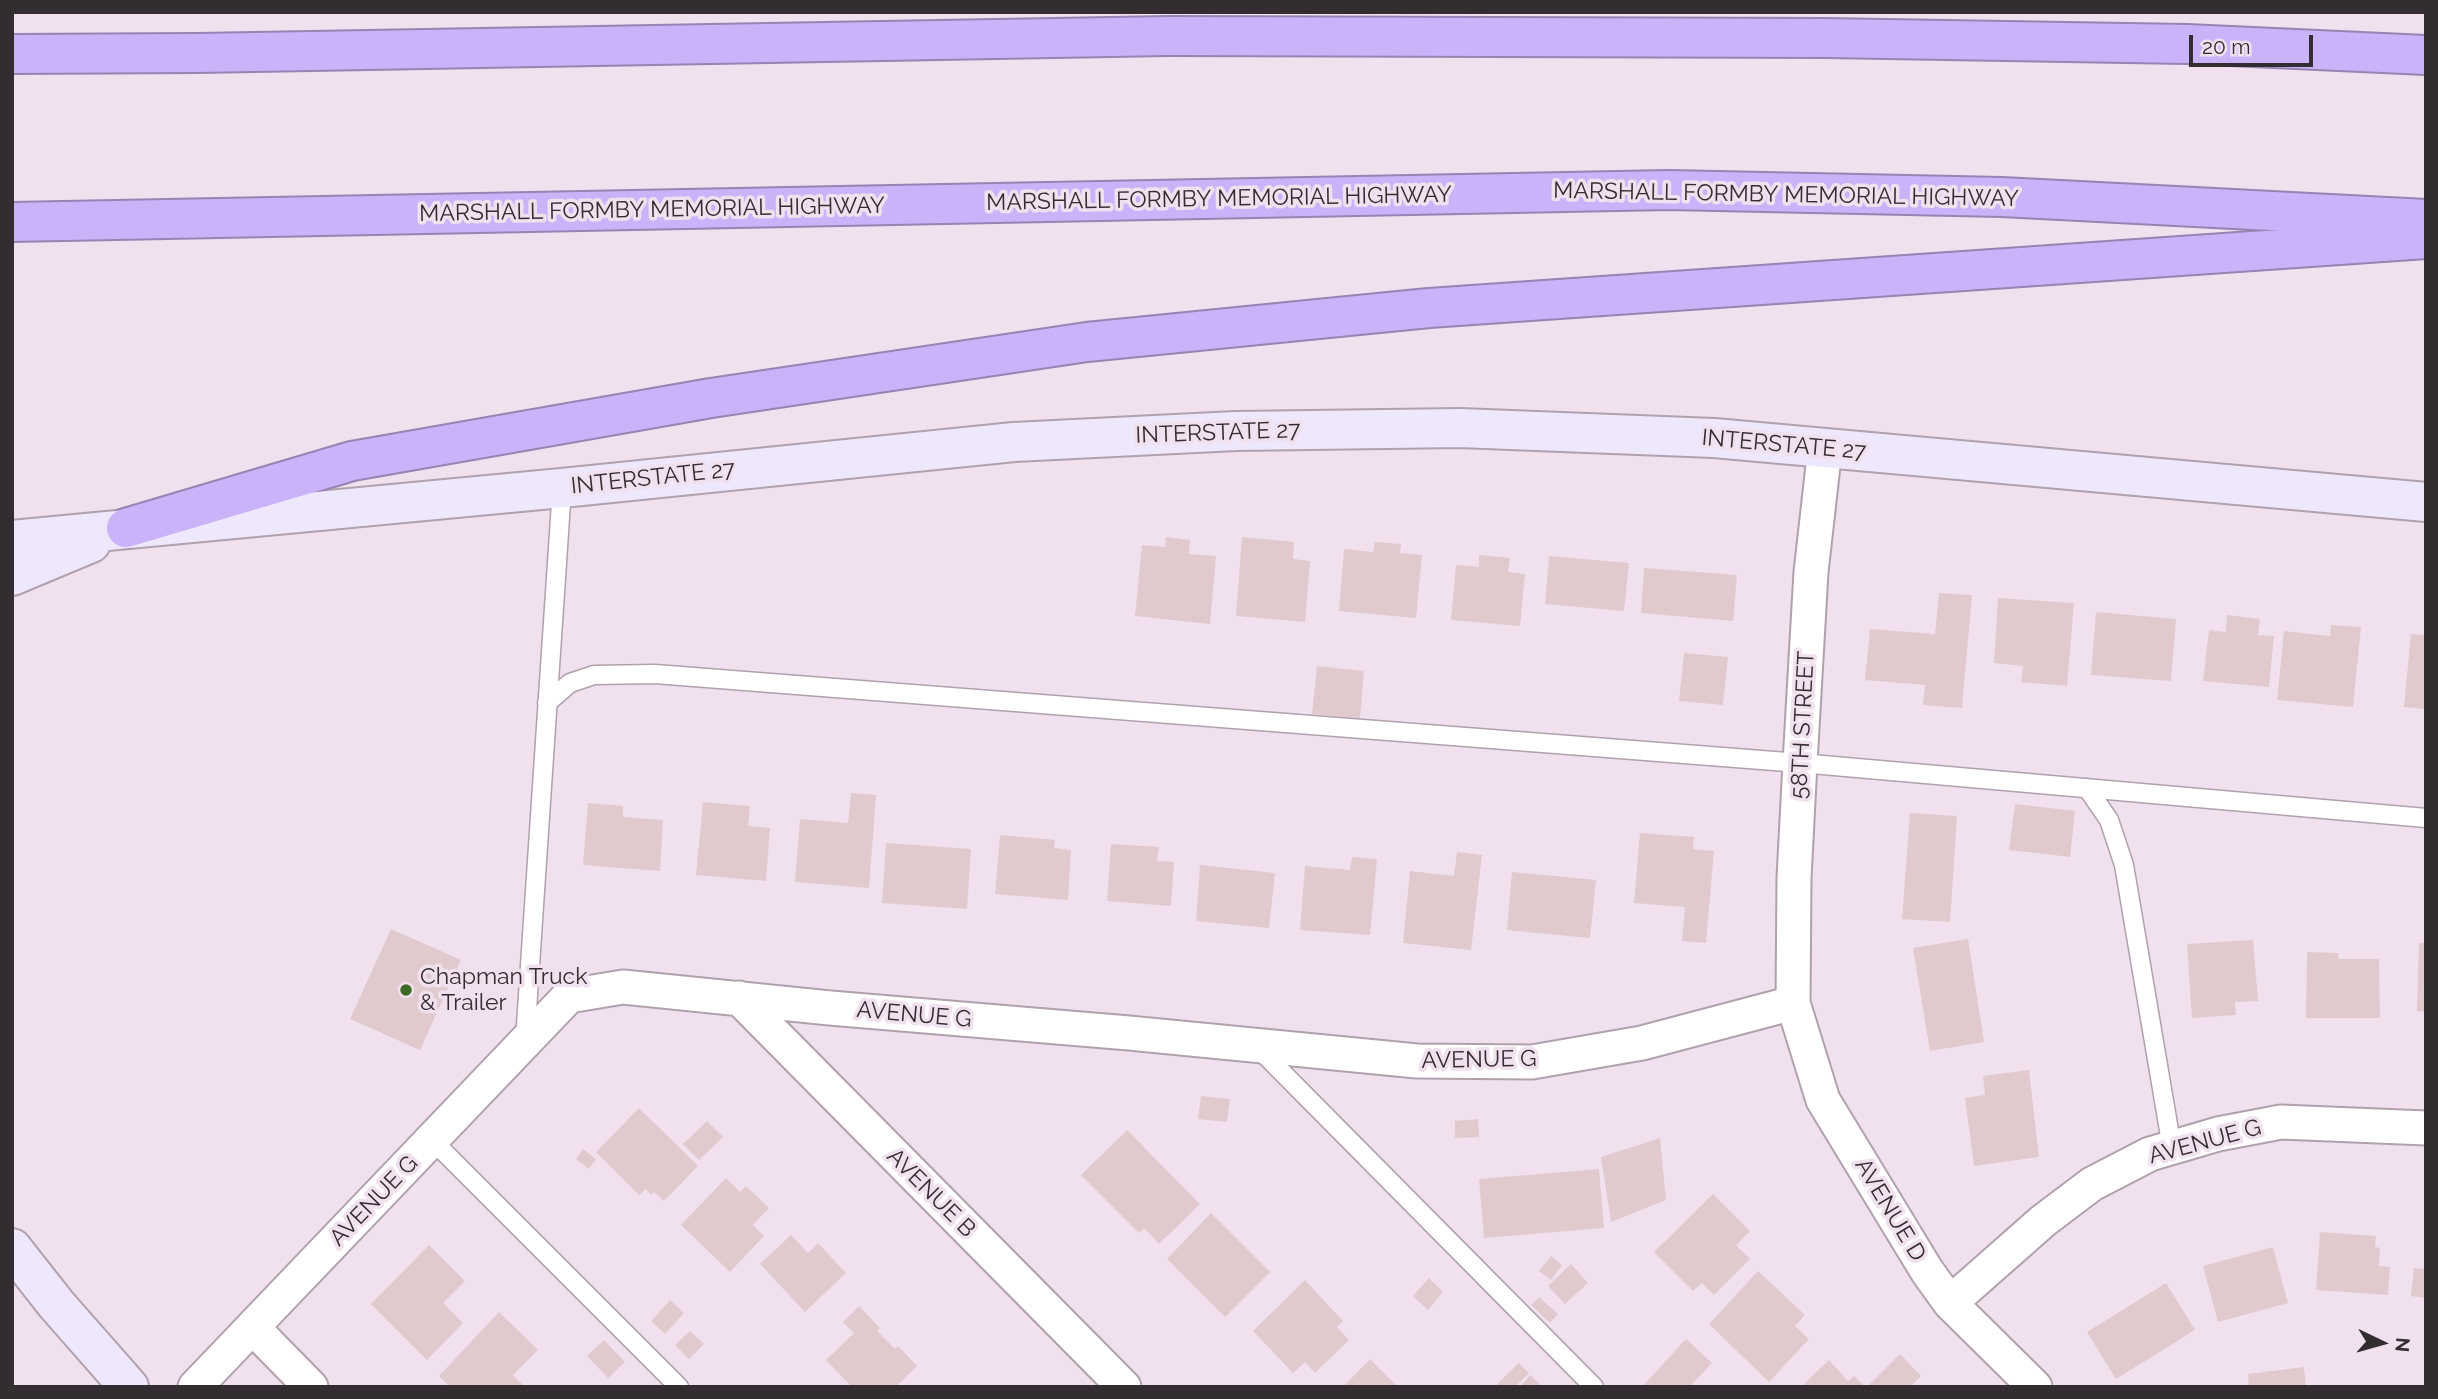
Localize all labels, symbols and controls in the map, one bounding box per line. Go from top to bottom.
scale bar [2193,21,2317,65]
text: 20 m [2202,34,2250,59]
street label: MARSHALL FORMBY MEMORIAL HIGHWAY [1553,177,2019,213]
street label: MARSHALL FORMBY MEMORIAL HIGHWAY [986,181,1452,217]
street label: MARSHALL FORMBY MEMORIAL HIGHWAY [419,192,885,228]
street label: INTERSTATE 27 [1135,416,1301,450]
street label: INTERSTATE 27 [1701,424,1867,466]
street label: INTERSTATE 27 [569,456,737,500]
street label: 58TH STREET [1785,650,1821,800]
place label: Chapman Truck & Trailer [420,963,587,1017]
marker: Chapman Truck & Trailer [398,982,414,998]
street label: AVENUE G [855,996,973,1034]
street label: AVENUE G [1421,1045,1537,1075]
street label: AVENUE G [2146,1114,2264,1170]
street label: AVENUE B [881,1143,981,1243]
street label: AVENUE G [324,1150,424,1252]
street label: AVENUE D [1848,1153,1932,1267]
north arrow [2347,1308,2417,1378]
text: N [2391,1337,2415,1353]

